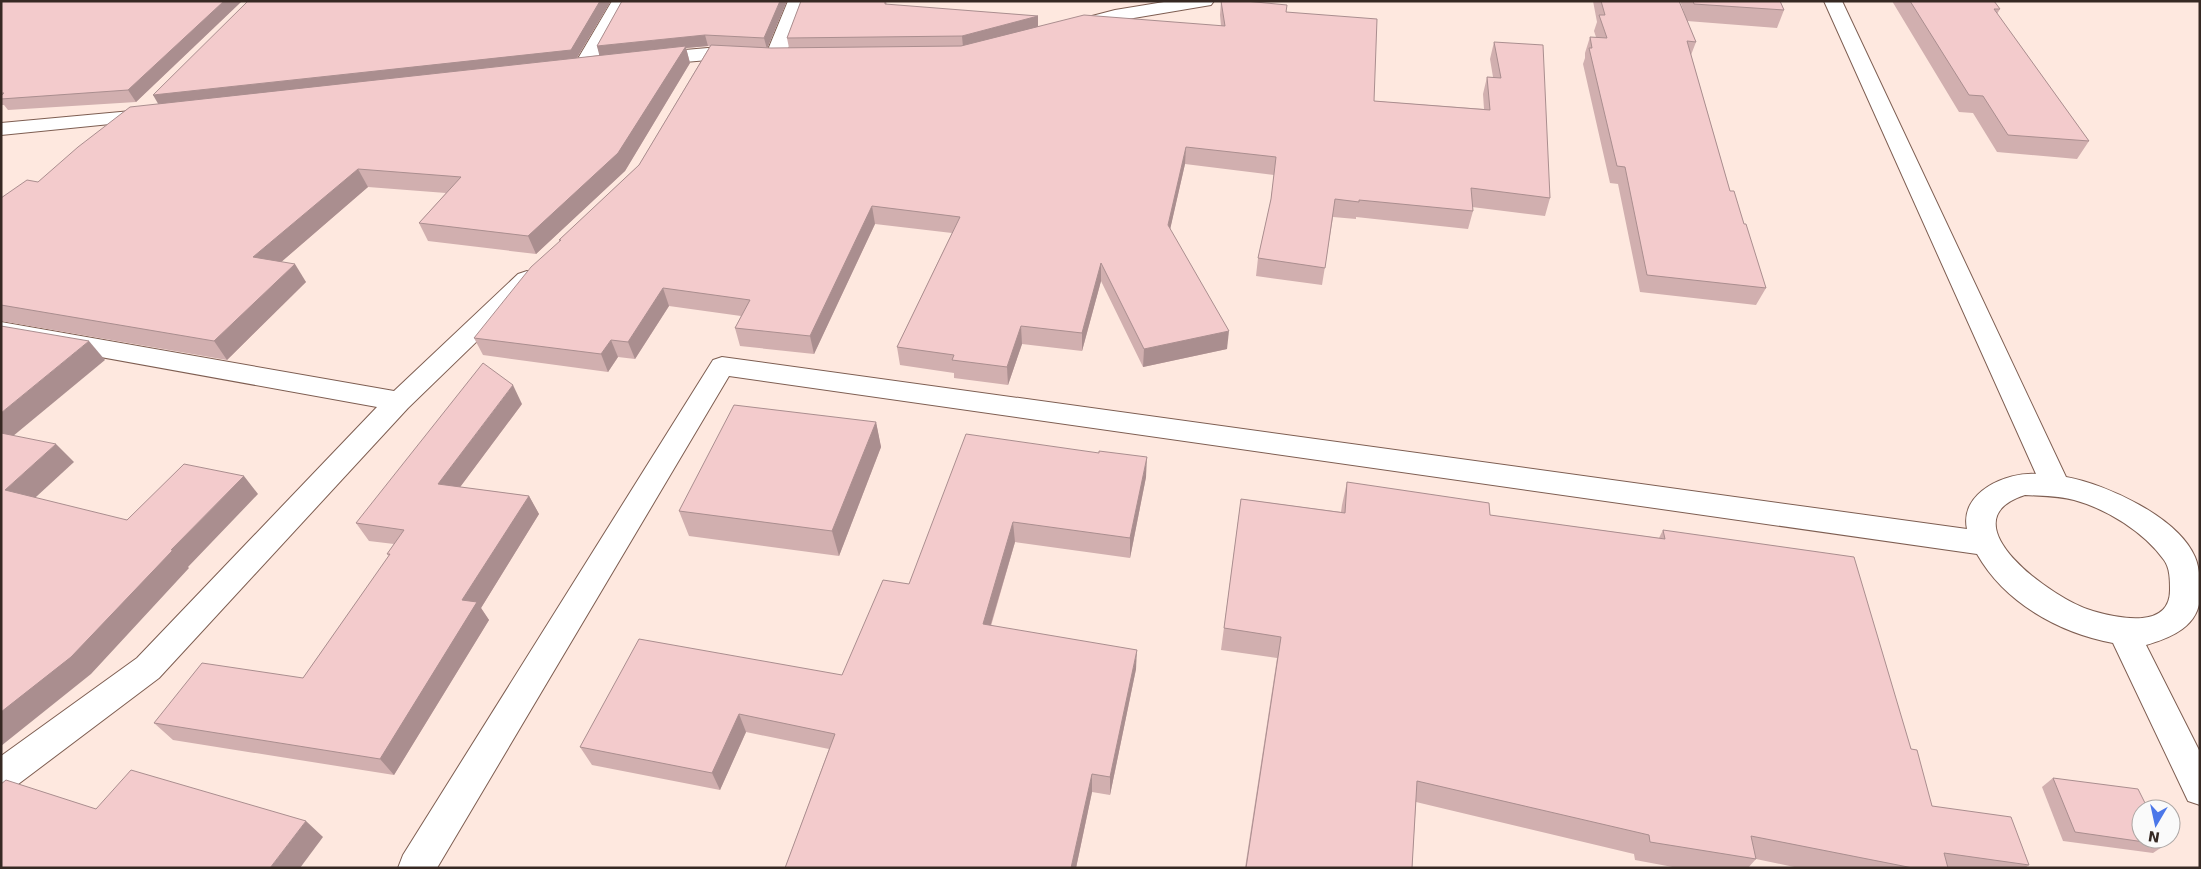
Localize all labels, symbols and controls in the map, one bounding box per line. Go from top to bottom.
north arrow [2131,799,2181,849]
text: N [2147,828,2161,846]

